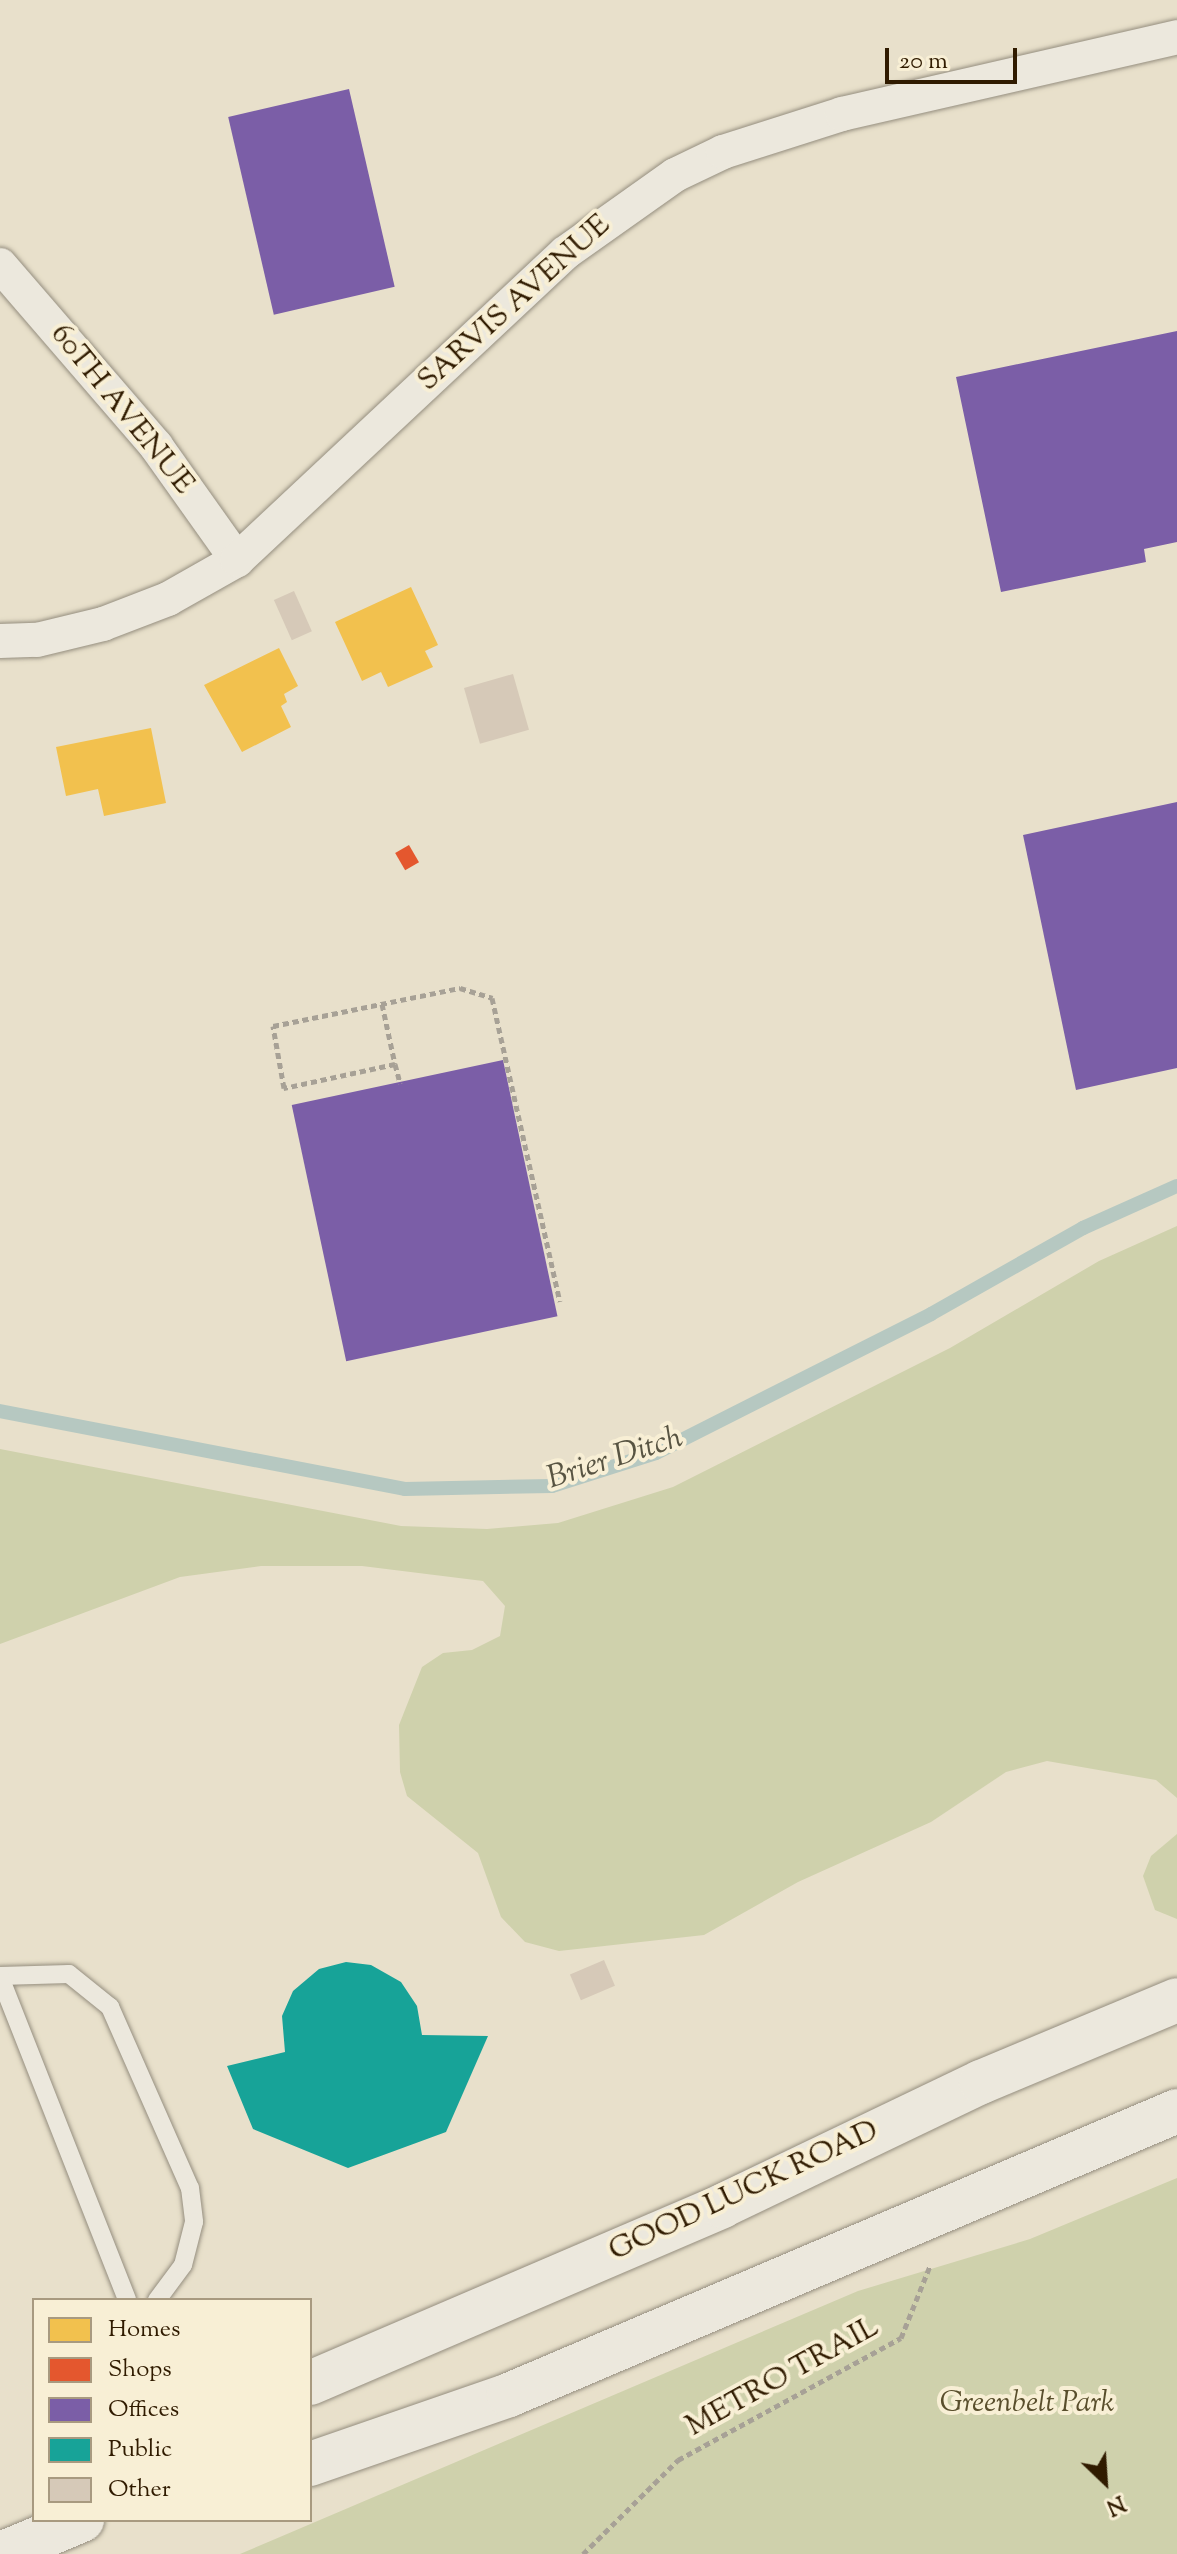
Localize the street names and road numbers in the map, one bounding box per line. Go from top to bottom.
street label: SARVIS AVENUE [411,208,619,400]
street label: 60TH AVENUE [41,318,201,502]
street label: GOOD LUCK ROAD [604,2114,884,2270]
street label: METRO TRAIL [681,2310,885,2446]

